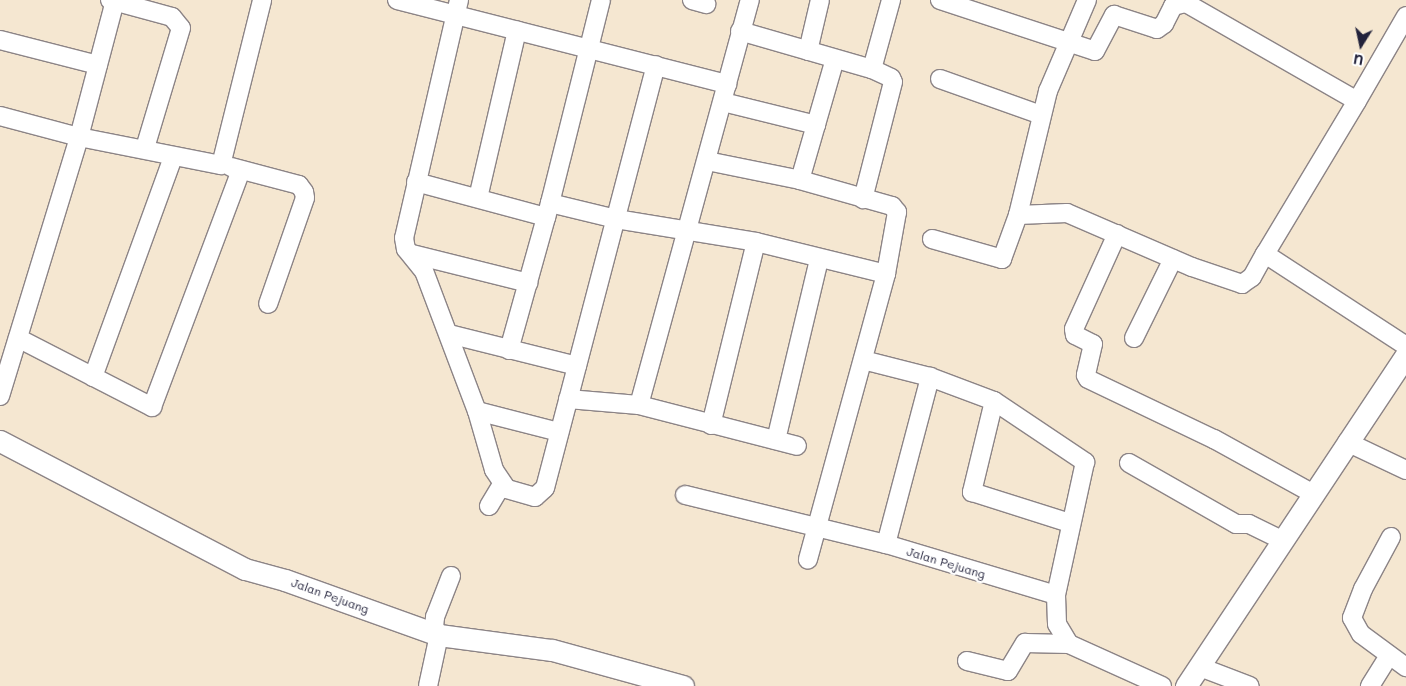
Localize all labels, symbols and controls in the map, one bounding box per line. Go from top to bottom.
north arrow [1336,20,1386,70]
text: U [1352,50,1365,70]
street label: Jalan Pejuang [905,544,987,582]
street label: Jalan Pejuang [289,575,371,617]

